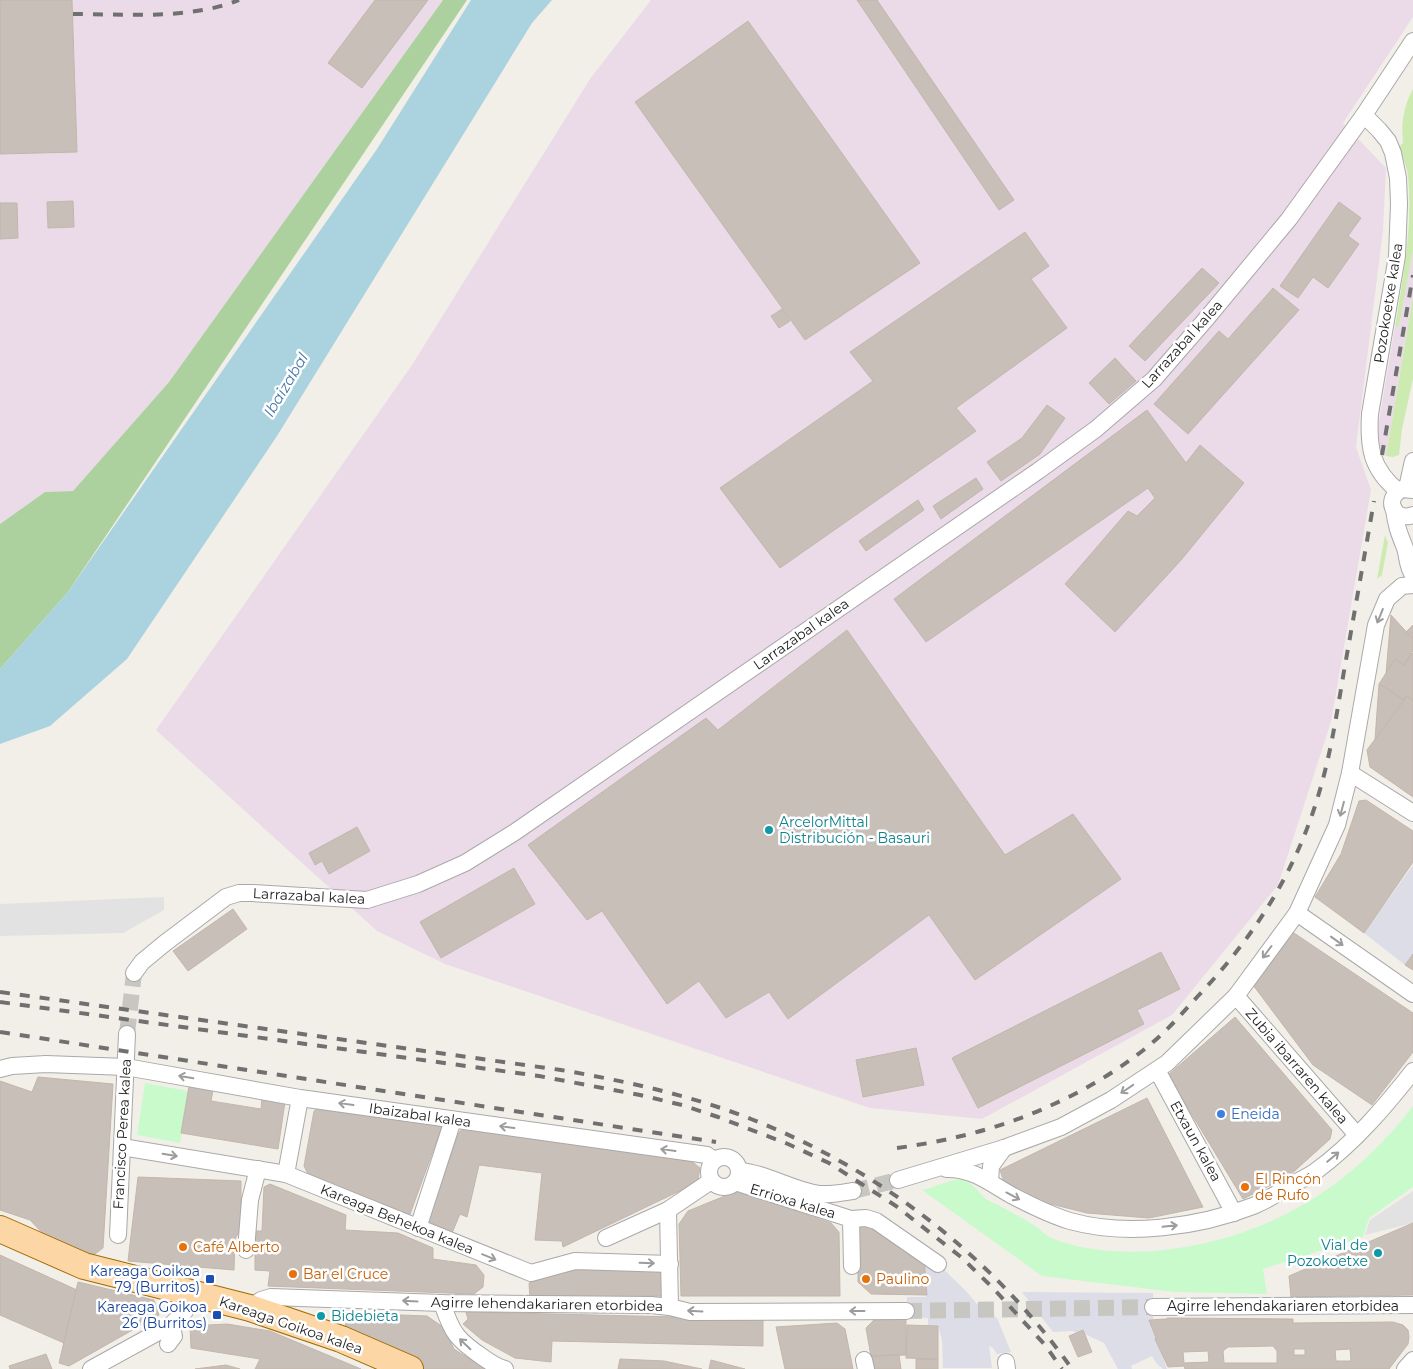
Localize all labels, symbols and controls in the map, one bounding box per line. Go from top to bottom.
street label: Pozokoetxe kalea [1370,242,1406,364]
street label: Larrazabal kalea [1138,296,1226,392]
water label: Ibaizabal [259,349,312,420]
street label: Larrazabal kalea [750,594,852,674]
one-way arrow [1375,608,1384,623]
one-way arrow [1336,801,1346,817]
place label: ArcelorMittal Distribución - Basauri [779,813,930,847]
marker: ArcelorMittal Distribución - Basauri [763,824,775,836]
street label: Larrazabal kalea [252,884,366,908]
one-way arrow [1330,936,1344,946]
one-way arrow [1262,945,1273,958]
street label: Zubia ibarraren kalea [1242,1004,1352,1128]
street label: Francisco Perea kalea [109,1058,135,1210]
one-way arrow [178,1072,194,1082]
one-way arrow [1121,1085,1135,1095]
street label: Etxaun kalea [1166,1097,1226,1185]
one-way arrow [338,1099,354,1109]
street label: Ibaizabal kalea [368,1099,472,1131]
place label: Eneida [1231,1105,1280,1123]
marker: Eneida [1215,1108,1227,1120]
one-way arrow [499,1122,515,1132]
one-way arrow [660,1144,676,1154]
one-way arrow [161,1150,177,1160]
one-way arrow [1326,1152,1339,1163]
place label: El Rincón de Rufo [1255,1170,1321,1204]
street label: Errioxa kalea [748,1179,838,1223]
street label: Kareaga Behekoa kalea [318,1180,476,1258]
marker: El Rincón de Rufo [1239,1181,1251,1193]
one-way arrow [1006,1191,1021,1201]
one-way arrow [1162,1221,1178,1231]
place label: Vial de Pozokoetxe [1287,1236,1368,1270]
place label: Café Alberto [193,1238,280,1256]
marker: Café Alberto [177,1241,189,1253]
marker: Vial de Pozokoetxe [1372,1247,1384,1259]
one-way arrow [481,1253,496,1262]
one-way arrow [639,1259,655,1268]
place label: Kareaga Goikoa 79 (Burritos) [90,1262,200,1296]
place label: Bar el Cruce [303,1265,388,1283]
marker: Bar el Cruce [287,1268,299,1280]
place label: Paulino [876,1270,930,1288]
marker: Kareaga Goikoa 79 (Burritos) [204,1273,216,1285]
marker: Paulino [860,1273,872,1285]
street label: Kareaga Goikoa kalea [217,1292,365,1358]
street label: Agirre lehendakariaren etorbidea [431,1293,663,1315]
one-way arrow [403,1297,419,1306]
street label: Agirre lehendakariaren etorbidea [1167,1297,1399,1315]
place label: Kareaga Goikoa 26 (Burritos) [97,1298,207,1332]
one-way arrow [849,1306,866,1316]
place label: Bidebieta [331,1307,399,1325]
one-way arrow [687,1307,703,1316]
marker: Kareaga Goikoa 26 (Burritos) [211,1309,223,1321]
marker: Bidebieta [315,1310,327,1322]
one-way arrow [459,1338,471,1350]

